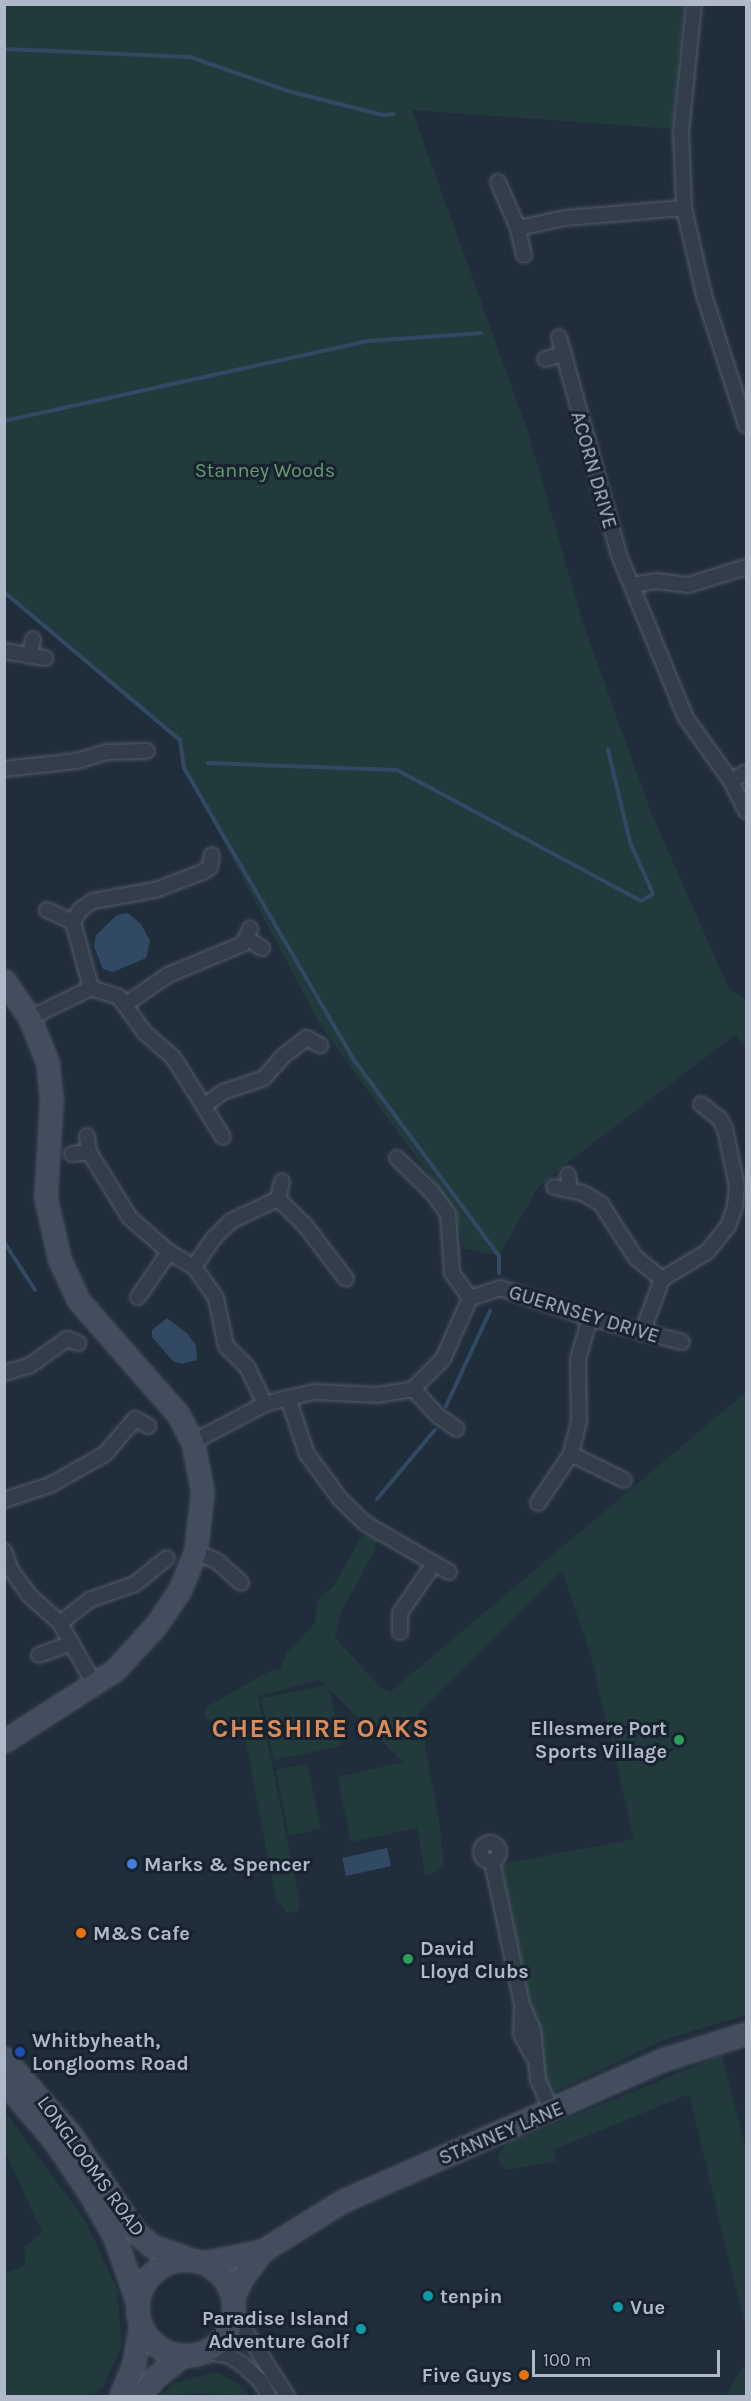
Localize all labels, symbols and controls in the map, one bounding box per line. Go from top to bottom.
street label: ACORN DRIVE [566,409,622,531]
park label: Stanney Woods [195,458,335,482]
street label: GUERNSEY DRIVE [506,1280,662,1348]
district label: CHESHIRE OAKS [212,1713,430,1745]
place label: Ellesmere Port Sports Village [530,1716,667,1763]
marker: Ellesmere Port Sports Village [672,1733,686,1747]
place label: Marks & Spencer [144,1852,310,1876]
marker: Marks & Spencer [125,1857,139,1871]
place label: M&S Cafe [93,1921,190,1945]
marker: M&S Cafe [74,1926,88,1940]
place label: David Lloyd Clubs [420,1936,529,1983]
marker: David Lloyd Clubs [401,1952,415,1966]
place label: Whitbyheath, Longlooms Road [32,2028,189,2075]
marker: Whitbyheath, Longlooms Road [13,2045,27,2059]
street label: LONGLOOMS ROAD [32,2091,150,2241]
street label: STANNEY LANE [435,2096,567,2170]
place label: tenpin [440,2284,502,2308]
marker: tenpin [421,2289,435,2303]
place label: Vue [630,2295,665,2319]
marker: Vue [611,2300,625,2314]
place label: Paradise Island Adventure Golf [202,2306,349,2353]
marker: Paradise Island Adventure Golf [354,2322,368,2336]
scale bar [535,2338,722,2376]
text: 100 m [543,2349,591,2371]
place label: Five Guys [422,2363,512,2387]
marker: Five Guys [517,2368,531,2382]

